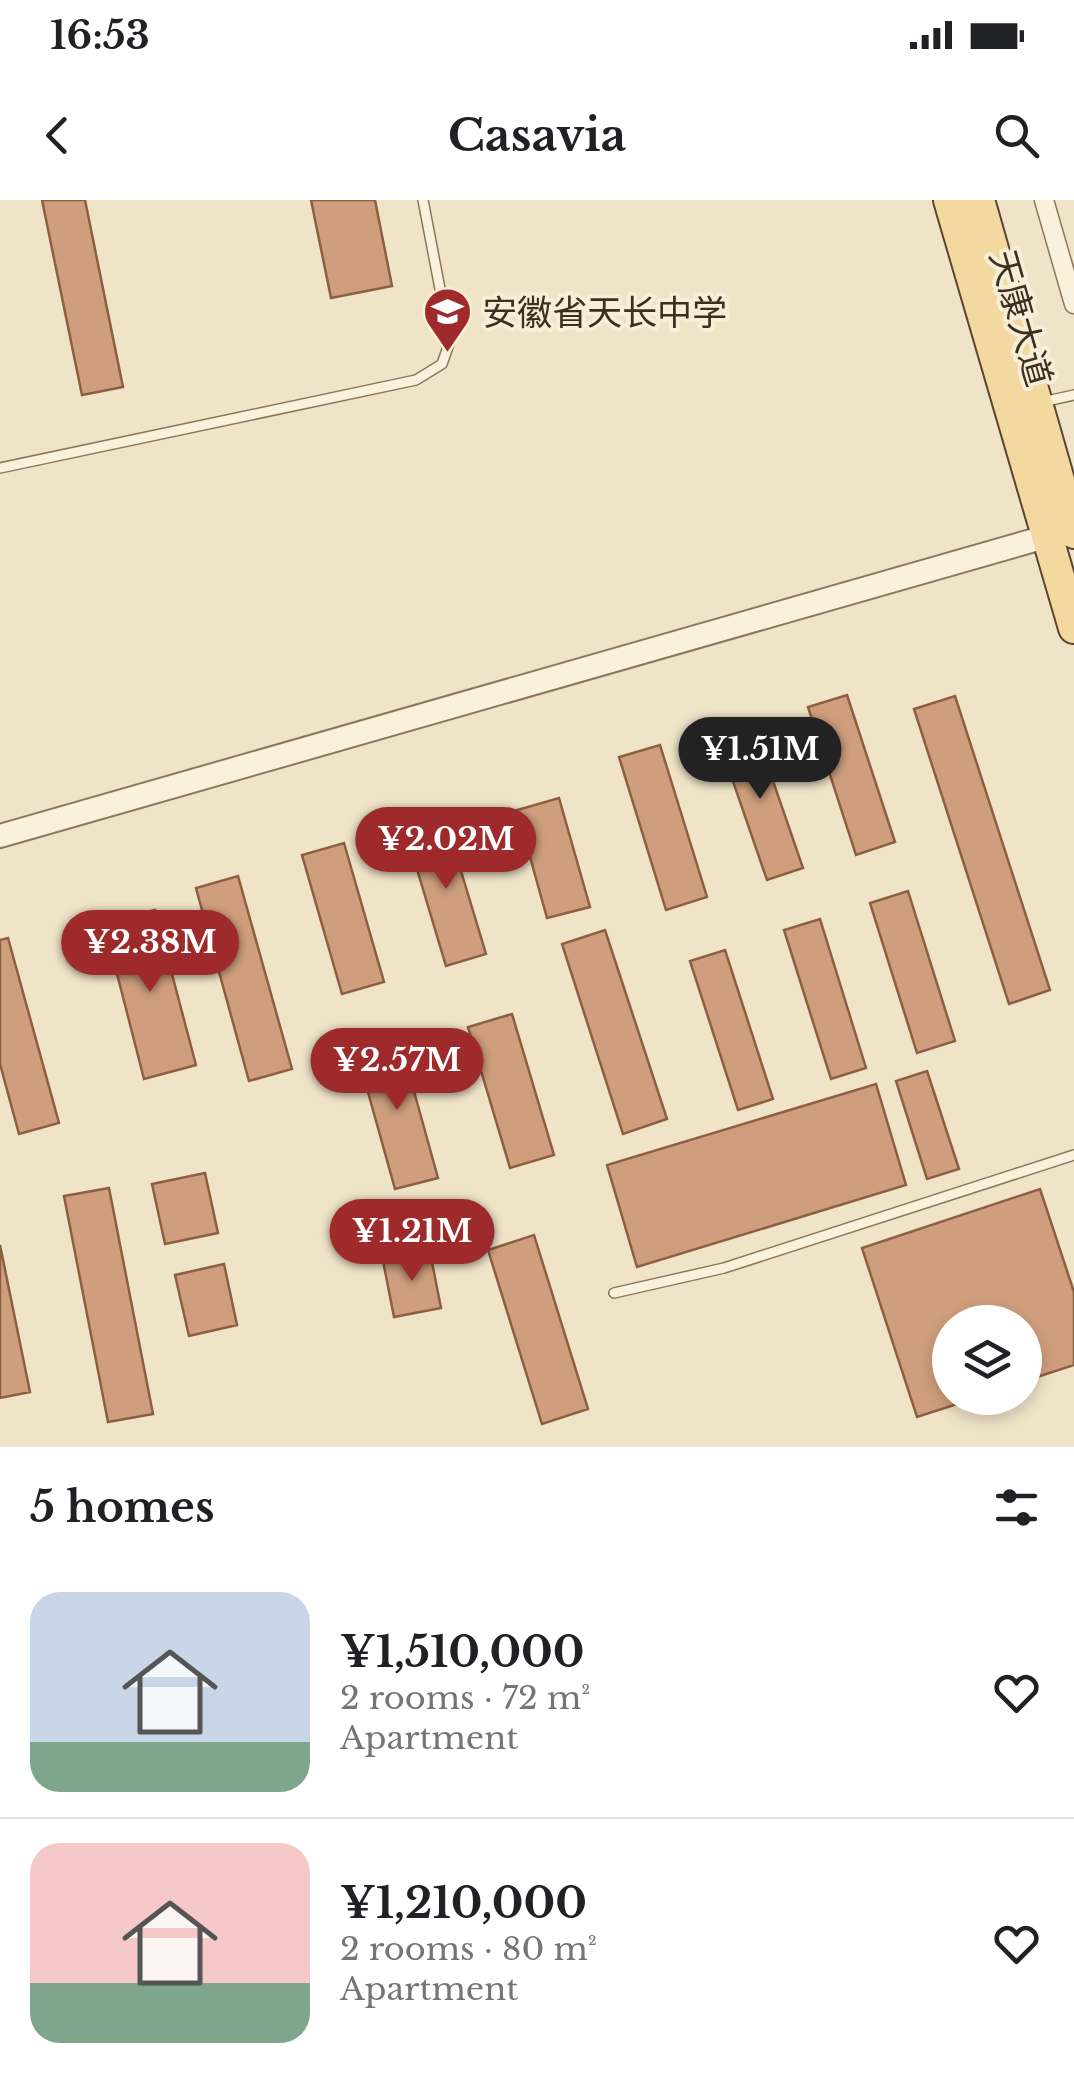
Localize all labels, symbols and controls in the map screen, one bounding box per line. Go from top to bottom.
text: 16:53 [50,12,150,59]
text: Casavia [448,107,626,163]
icon: back [30,108,85,163]
icon: search [989,108,1044,163]
street label: 天康大道 [981,245,1061,391]
school or university icon: 安徽省天长中学 [421,286,473,354]
place label: 安徽省天长中学 [482,291,727,334]
pin: ¥1.51M [679,717,841,802]
text: ¥1.51M [700,729,820,769]
pin: ¥2.02M [365,807,527,892]
text: ¥2.02M [377,819,515,859]
pin: ¥2.38M [69,910,231,995]
text: ¥2.38M [83,922,217,962]
pin: ¥2.57M [316,1028,478,1113]
text: ¥2.57M [333,1040,461,1080]
pin: ¥1.21M [331,1199,493,1284]
text: ¥1.21M [352,1211,472,1251]
map controls [932,1305,1042,1415]
button: layers [932,1305,1042,1415]
icon: filters [989,1480,1044,1535]
text: 5 homes [30,1481,214,1533]
text: ¥1,510,000 [340,1626,585,1678]
icon: home [110,1632,230,1752]
icon: heart [989,1665,1044,1720]
text: 2 rooms · 72 m² [340,1678,590,1718]
text: Apartment [340,1718,518,1758]
text: ¥1,210,000 [340,1877,587,1929]
icon: home [110,1883,230,2003]
icon: heart [989,1916,1044,1971]
text: 2 rooms · 80 m² [340,1929,597,1969]
text: Apartment [340,1969,518,2009]

